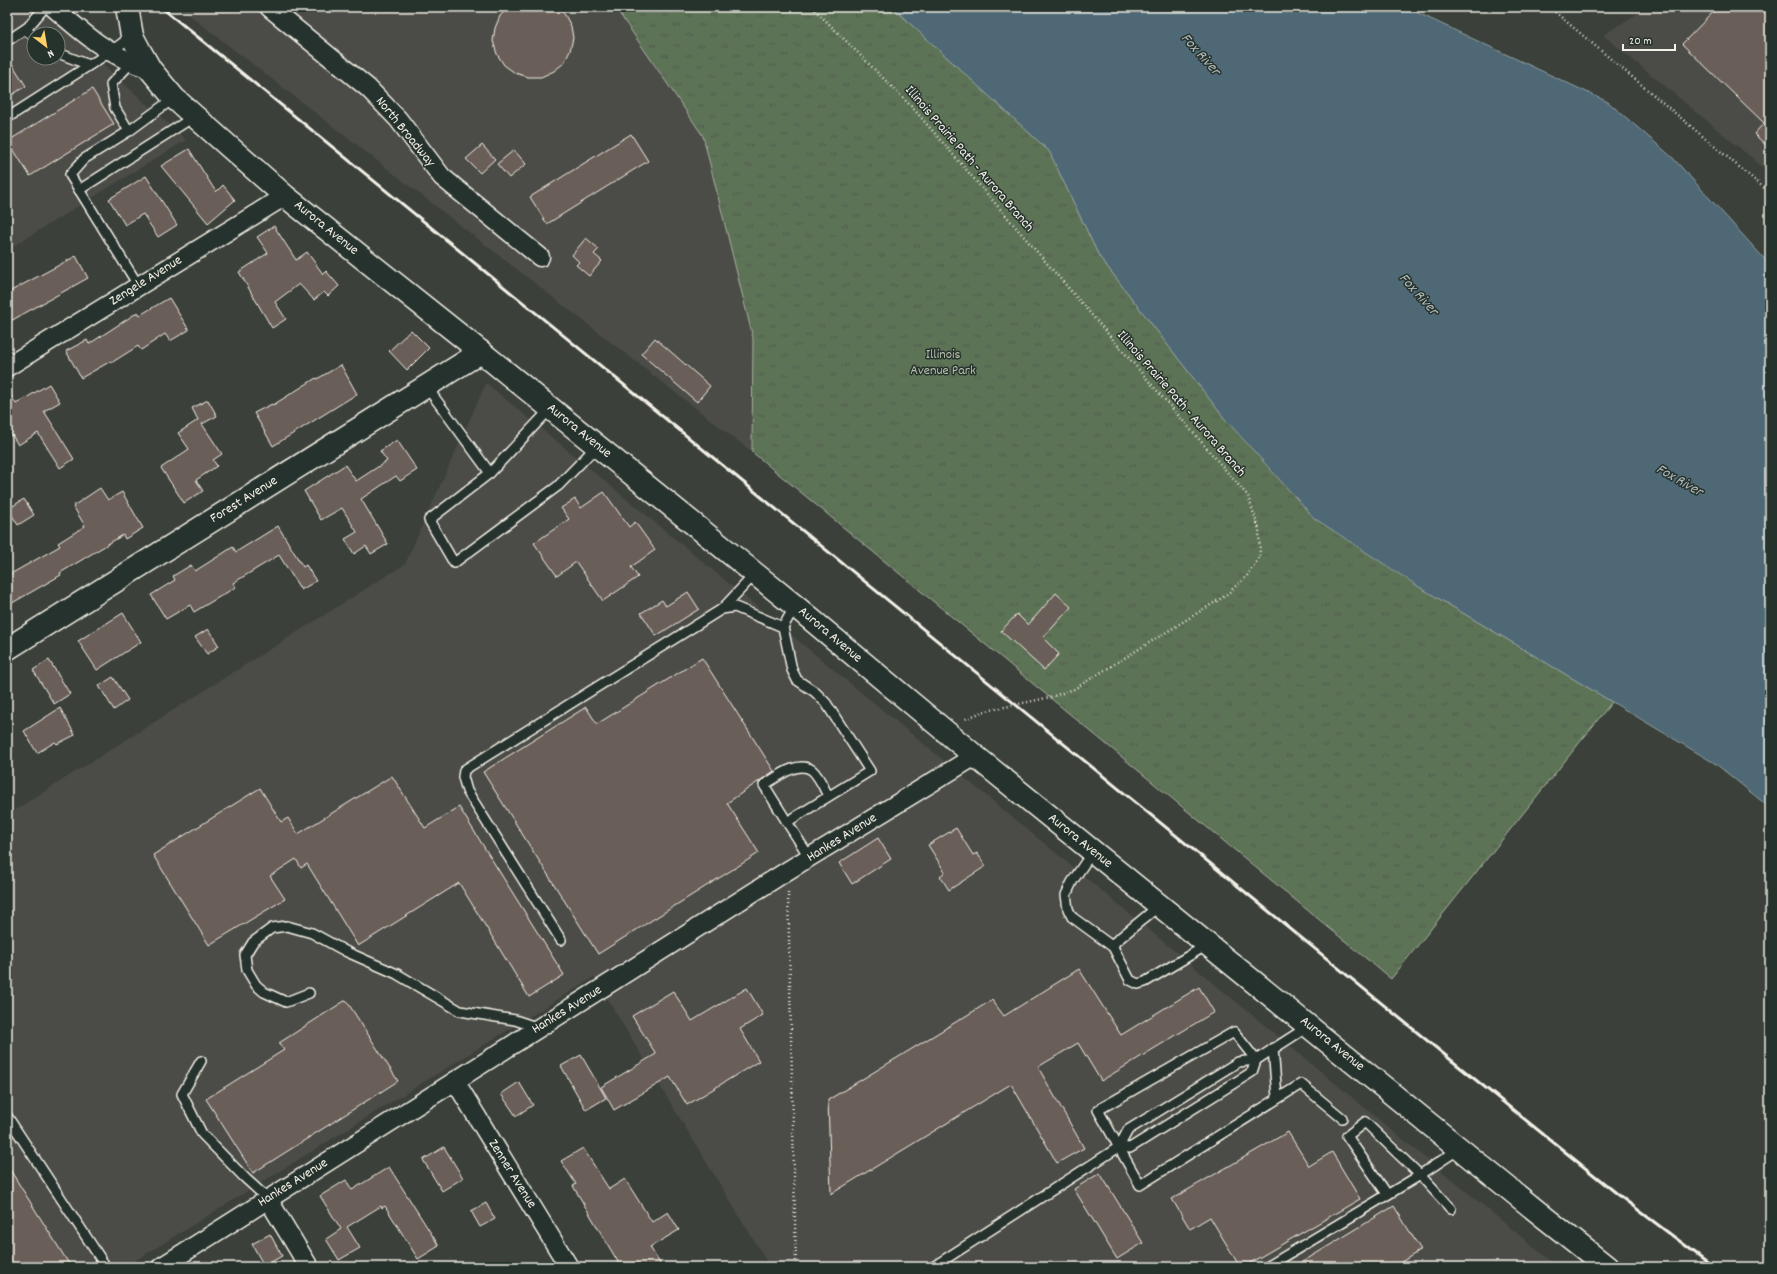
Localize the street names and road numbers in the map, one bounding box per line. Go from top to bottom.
street label: Illinois Prairie Path - Aurora Branch [900,81,1038,237]
street label: North Broadway [370,92,440,172]
street label: Aurora Avenue [289,196,363,260]
street label: Zengele Avenue [106,251,186,311]
street label: Illinois Prairie Path - Aurora Branch [1112,326,1250,482]
street label: Aurora Avenue [542,399,616,463]
street label: Forest Avenue [206,471,282,529]
street label: Aurora Avenue [794,602,866,668]
street label: Hankes Avenue [803,808,881,868]
street label: Aurora Avenue [1043,809,1117,873]
street label: Hankes Avenue [528,980,606,1040]
street label: Aurora Avenue [1295,1012,1369,1076]
street label: Zenner Avenue [483,1136,541,1212]
street label: Hankes Avenue [254,1153,332,1213]

